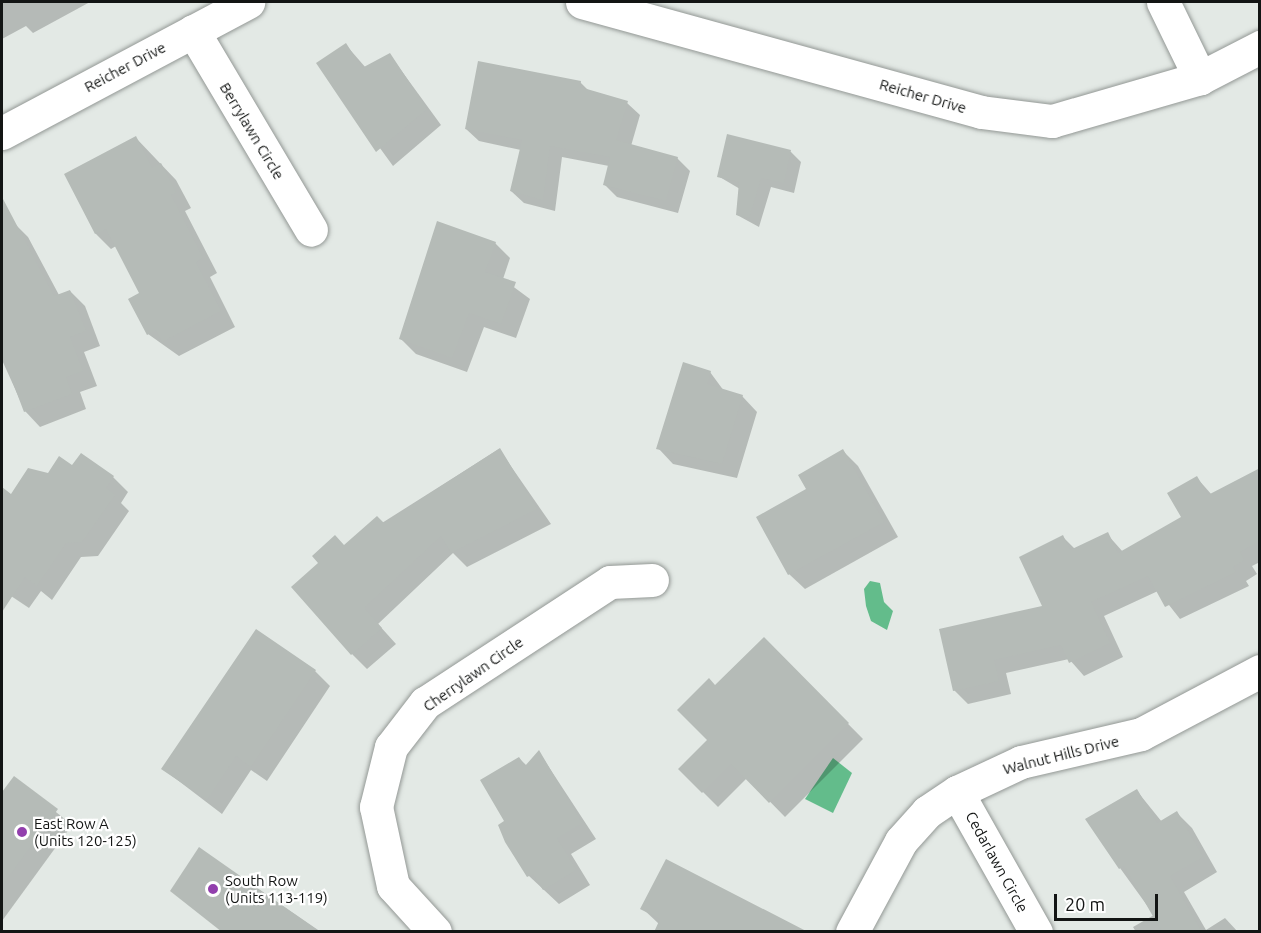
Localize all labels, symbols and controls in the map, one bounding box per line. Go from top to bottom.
street label: Reicher Drive [81,38,169,96]
street label: Reicher Drive [877,75,969,117]
street label: Berrylawn Circle [216,79,288,183]
street label: Cherrylawn Circle [420,633,526,715]
street label: Walnut Hills Drive [1001,732,1121,778]
street label: Cedarlawn Circle [962,808,1032,916]
place label: East Row A (Units 120-125) [34,814,137,849]
marker: East Row A (Units 120-125) [15,825,29,839]
place label: South Row (Units 113-119) [225,871,328,906]
marker: South Row (Units 113-119) [206,882,220,896]
scale bar [1057,882,1160,920]
text: 20 m [1065,894,1105,914]

